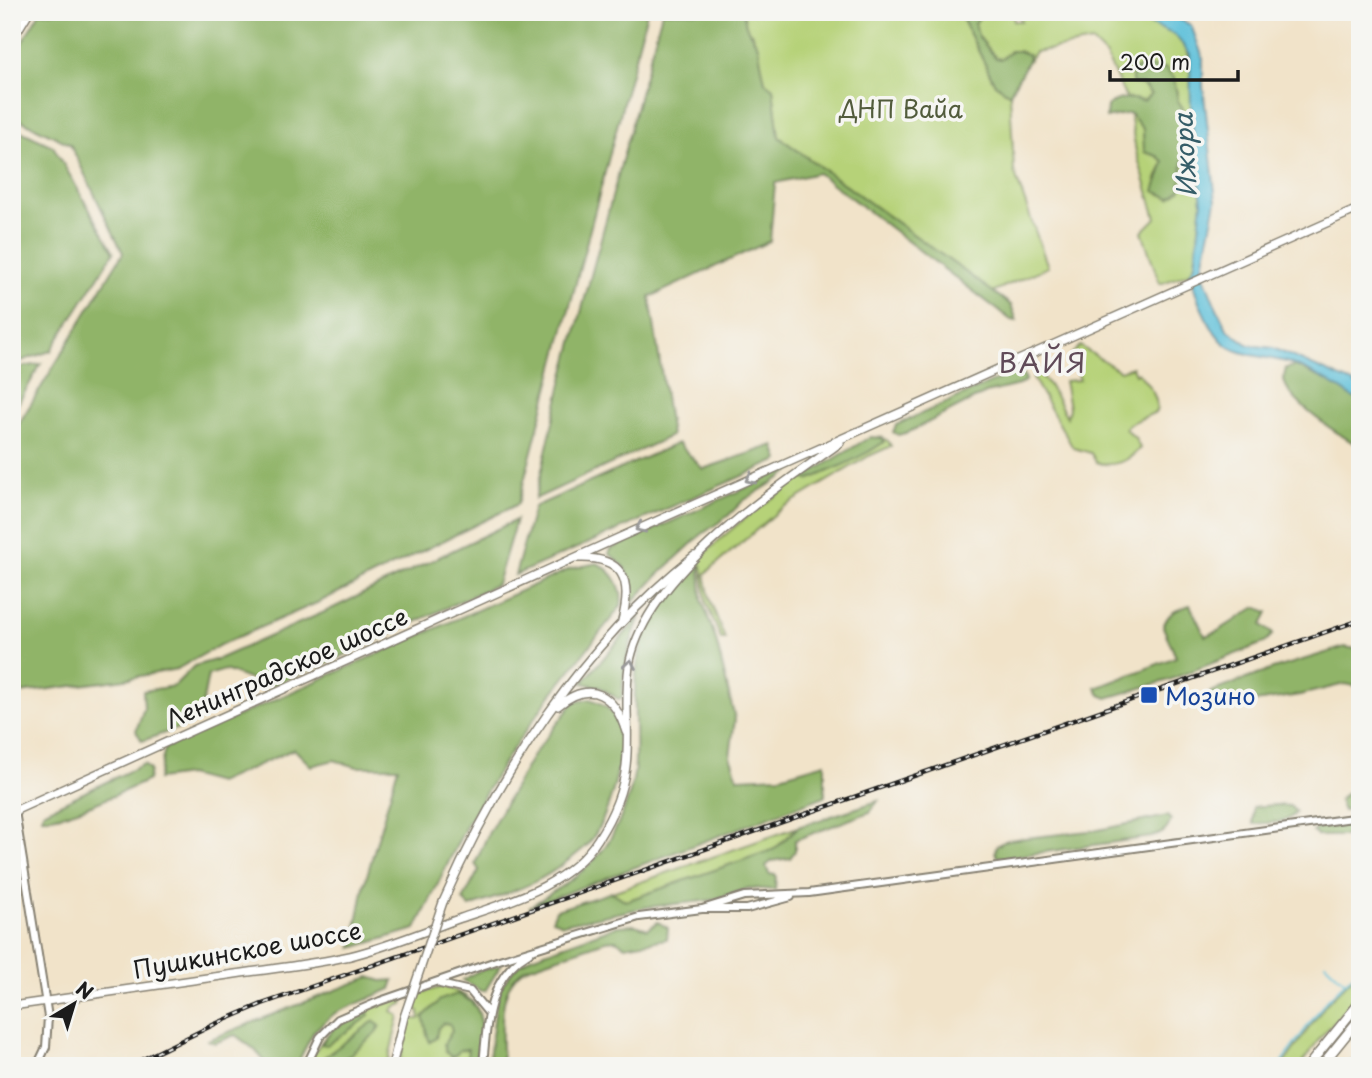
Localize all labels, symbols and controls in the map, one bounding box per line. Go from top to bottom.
scale bar [1110,38,1237,82]
text: 200 m [1120,45,1190,77]
park label: ДНП Вайа [838,90,963,126]
water label: Ижора [1162,111,1206,198]
district label: ВАЙЯ [999,340,1087,383]
one-way arrow [745,471,757,485]
one-way arrow [635,520,647,534]
street label: Ленинградское шоссе [159,597,413,737]
one-way arrow [622,658,637,670]
place label: Мозино [1165,677,1256,713]
marker: Мозино [1139,685,1159,705]
street label: Пушкинское шоссе [130,911,364,987]
north arrow [38,970,108,1040]
text: N [71,974,100,1005]

